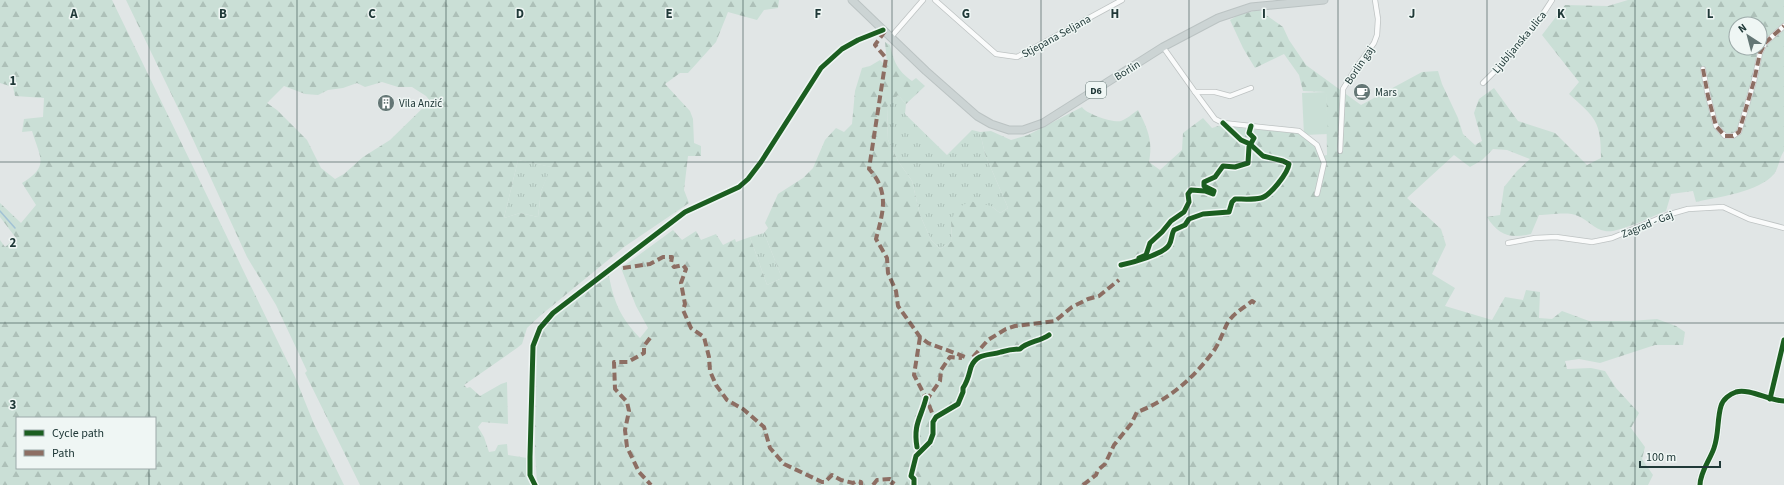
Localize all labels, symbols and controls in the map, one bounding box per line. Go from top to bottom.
text: A [69,5,78,23]
text: B [219,5,227,23]
text: C [368,5,376,23]
text: D [516,5,524,23]
text: E [665,5,673,23]
text: F [815,5,822,23]
text: G [962,5,970,23]
text: H [1111,5,1119,23]
text: I [1262,5,1266,23]
text: J [1409,5,1415,23]
text: K [1557,5,1566,23]
text: L [1707,5,1714,23]
street label: Ljubljanska ulica [1489,8,1550,77]
street label: Stjepana Seljana [1019,11,1093,62]
north arrow [1728,16,1768,56]
text: N [1735,20,1750,37]
street label: Borlin gaj [1341,43,1378,88]
street label: Borlin [1112,57,1143,84]
text: 1 [10,72,17,90]
road number: D6 [1086,82,1106,98]
cafe icon: Mars [1352,82,1372,102]
place label: Mars [1375,85,1397,100]
building icon: Vila Anzić [376,93,396,113]
place label: Vila Anzić [399,96,442,111]
street label: Zagrad - Gaj [1619,207,1675,242]
text: 2 [10,234,17,252]
text: 3 [10,396,17,414]
legend [16,417,156,469]
text: Cycle path [52,425,104,442]
scale bar [1640,443,1720,469]
text: Path [52,445,75,462]
text: 100 m [1646,449,1676,466]

